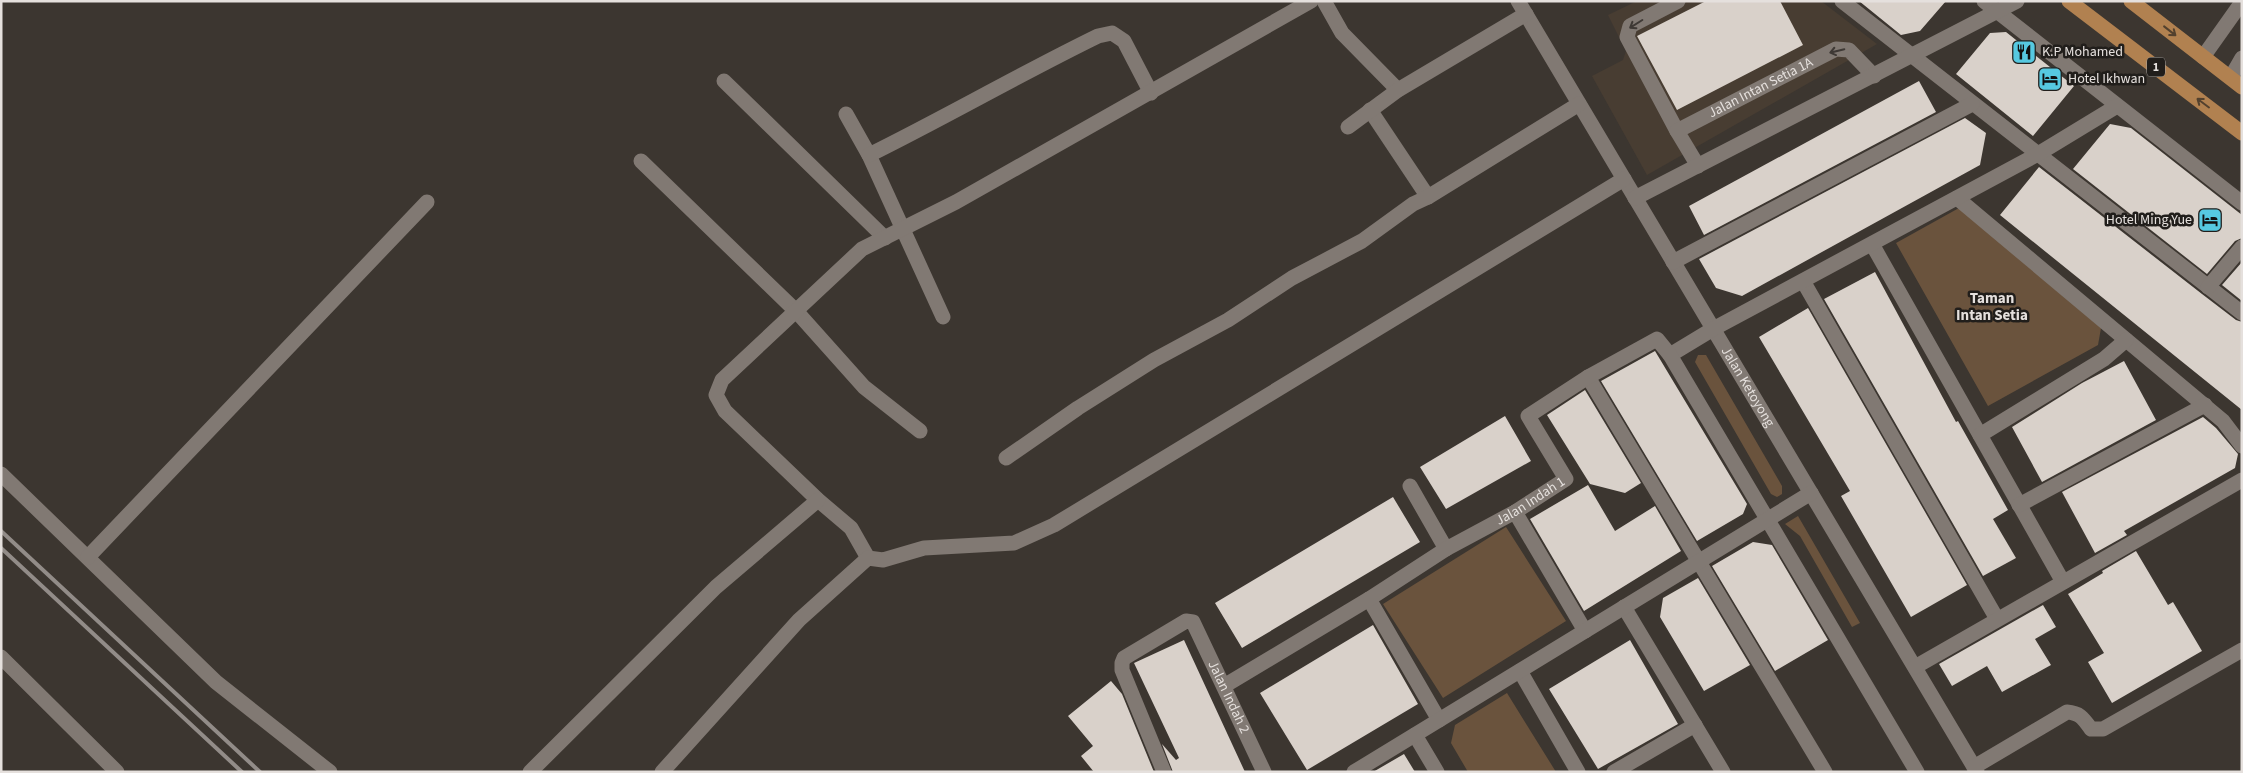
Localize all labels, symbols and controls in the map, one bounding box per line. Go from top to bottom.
one-way arrow [1629,19,1643,29]
one-way arrow [2163,26,2176,37]
restaurant icon: K.P Mohamed [2011,39,2037,65]
place label: K.P Mohamed [2042,42,2123,62]
one-way arrow [1829,47,1845,56]
street label: Jalan Intan Setia 1A [1705,52,1817,123]
road number: 1 [2147,58,2165,76]
hotel icon: Hotel Ikhwan [2037,66,2063,92]
place label: Hotel Ikhwan [2068,69,2145,89]
one-way arrow [2196,98,2210,108]
hotel icon: Hotel Ming Yue [2197,207,2223,233]
place label: Hotel Ming Yue [2106,210,2192,230]
district label: Taman Intan Setia [1956,288,2028,326]
street label: Jalan Ketoyong [1716,343,1779,431]
street label: Jalan Indah 1 [1492,472,1569,530]
street label: Jalan Indah 2 [1203,657,1254,737]

